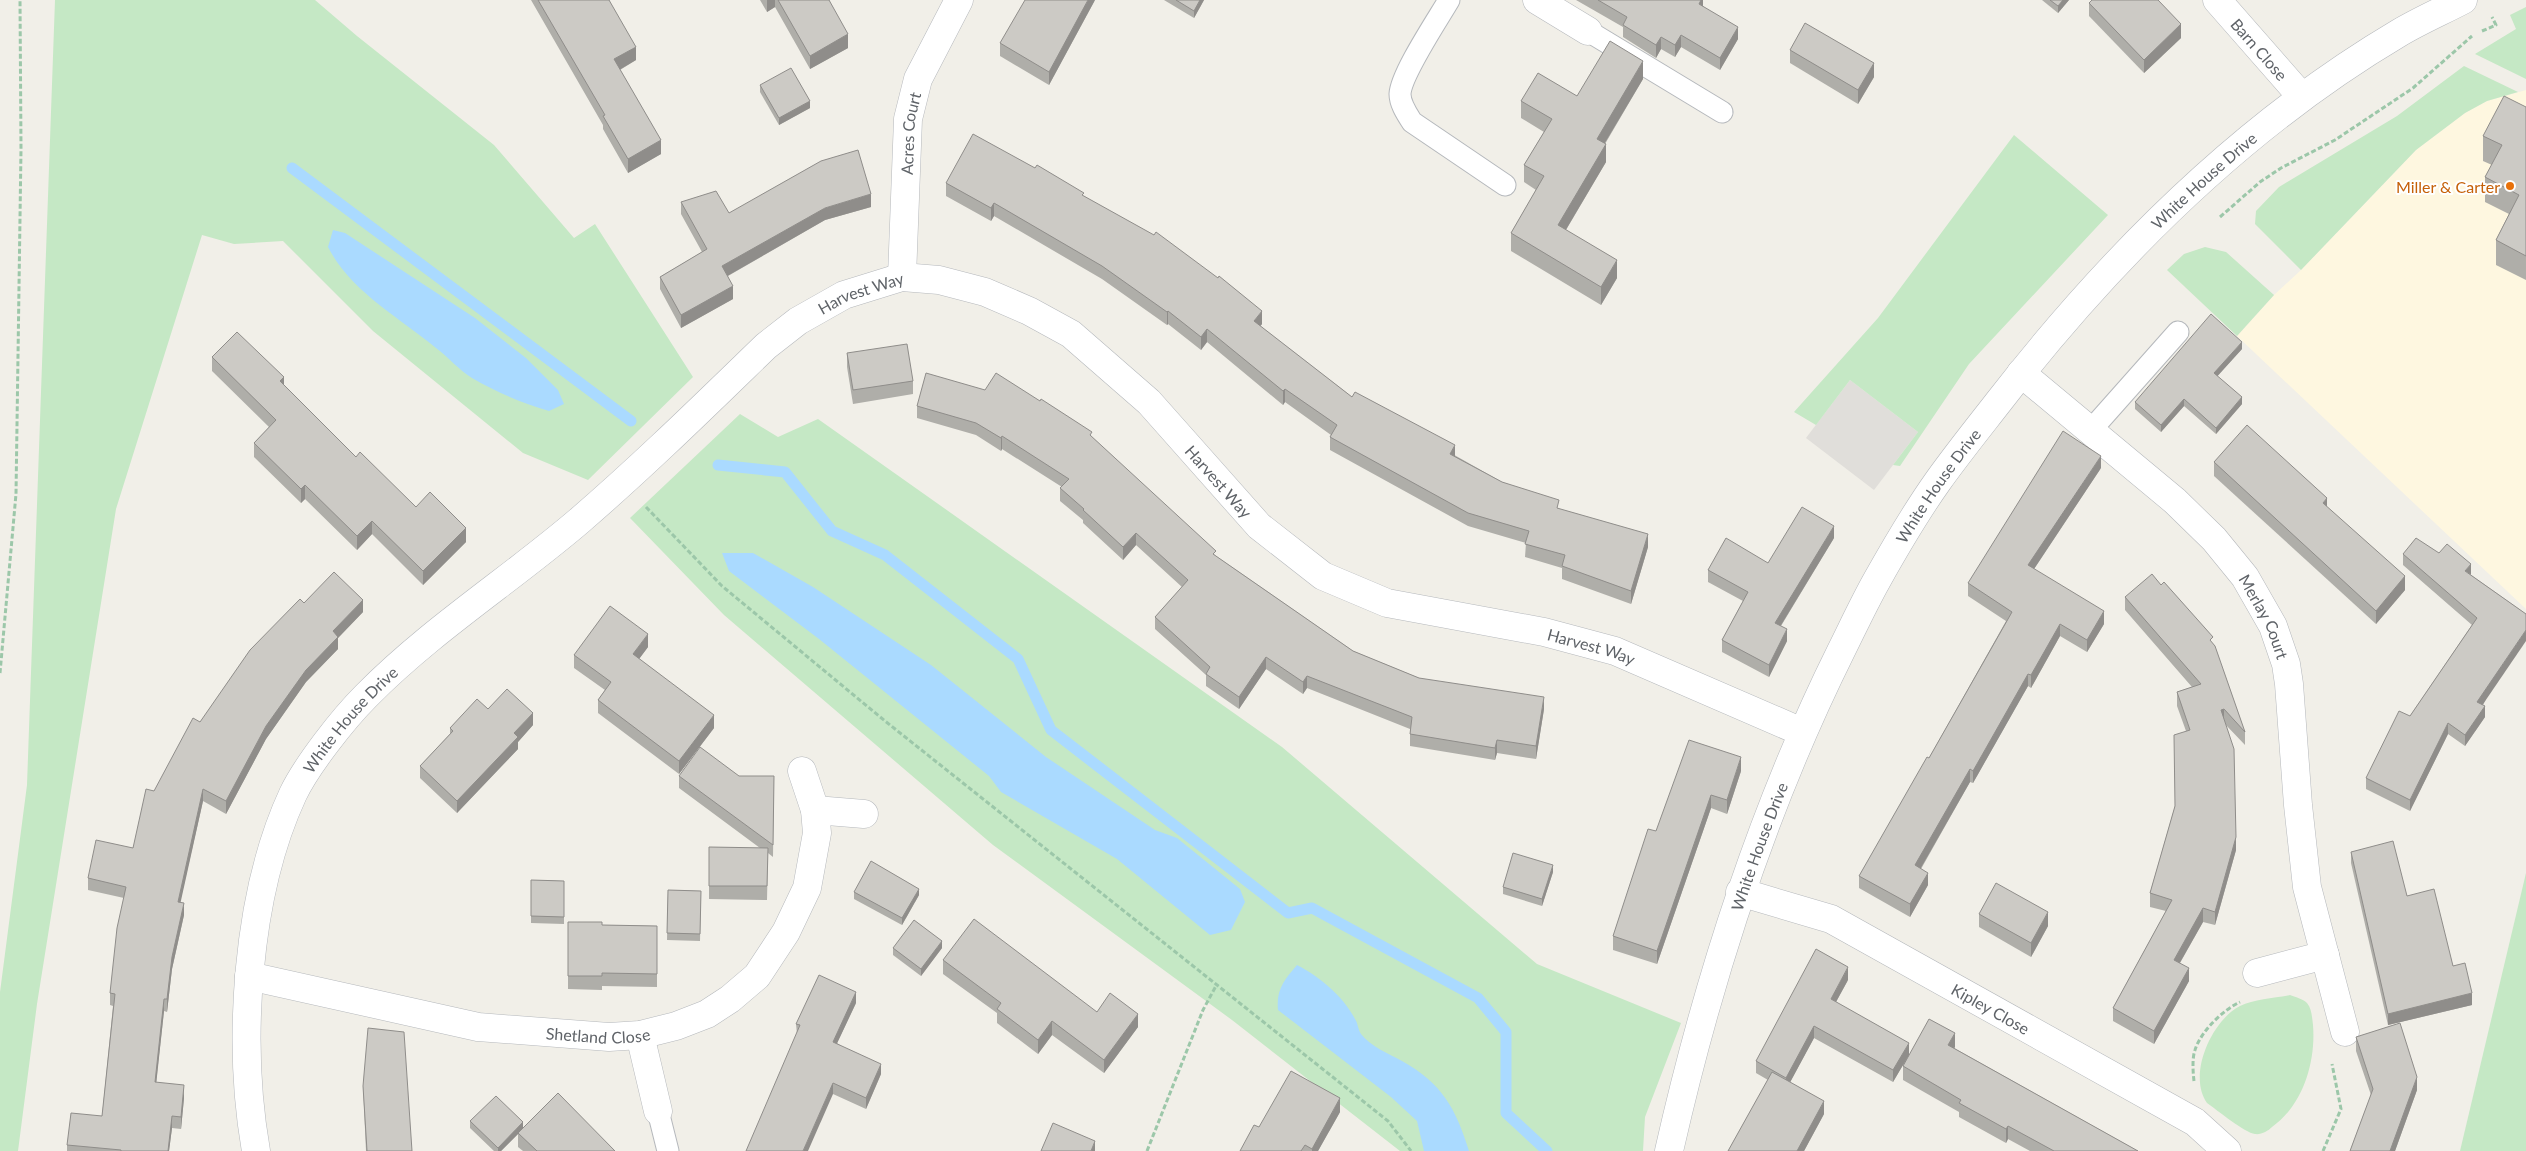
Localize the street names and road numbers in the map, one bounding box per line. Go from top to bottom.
street label: Barn Close [2228,14,2292,84]
street label: Acres Court [896,90,924,175]
street label: White House Drive [2147,128,2260,232]
street label: Harvest Way [814,267,906,318]
street label: White House Drive [1891,424,1984,546]
street label: Harvest Way [1182,441,1257,522]
street label: Merlay Court [2236,571,2293,662]
street label: Harvest Way [1546,624,1639,668]
street label: White House Drive [298,662,401,776]
street label: White House Drive [1726,779,1791,913]
street label: Kipley Close [1949,979,2033,1038]
street label: Shetland Close [545,1023,652,1047]

